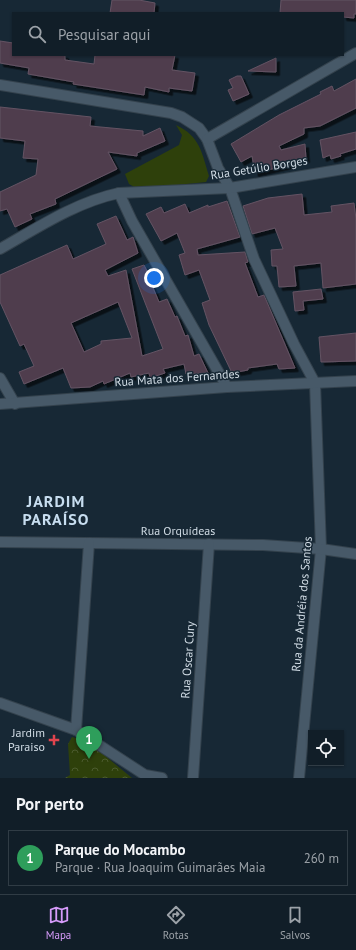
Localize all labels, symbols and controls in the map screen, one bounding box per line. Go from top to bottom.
search box [12,12,344,56]
icon: search [26,23,48,45]
text: Pesquisar aqui [58,25,150,44]
street label: Rua Getúlio Borges [209,152,309,183]
your location [144,268,164,288]
street label: Rua Mata dos Fernandes [114,366,240,389]
district label: JARDIM PARAÍSO [22,491,90,529]
street label: Rua Orquídeas [141,523,215,538]
street label: Rua da Andréia dos Santos [288,536,315,672]
street label: Rua Oscar Cury [177,620,198,699]
place label: Jardim Paraiso [8,725,45,754]
pin: 1 [76,726,102,759]
map controls [308,730,344,766]
button: locate [308,730,344,766]
marker: Jardim Paraiso [48,734,60,746]
text: Por perto [16,793,84,815]
text: Parque do Mocambo [55,840,185,859]
text: 1 [26,850,34,867]
text: 260 m [304,850,339,867]
text: Parque · Rua Joaquim Guimarães Maia [55,859,265,876]
tab: Mapa [46,904,71,942]
tab: Rotas [163,904,189,942]
tab: Salvos [280,904,310,942]

